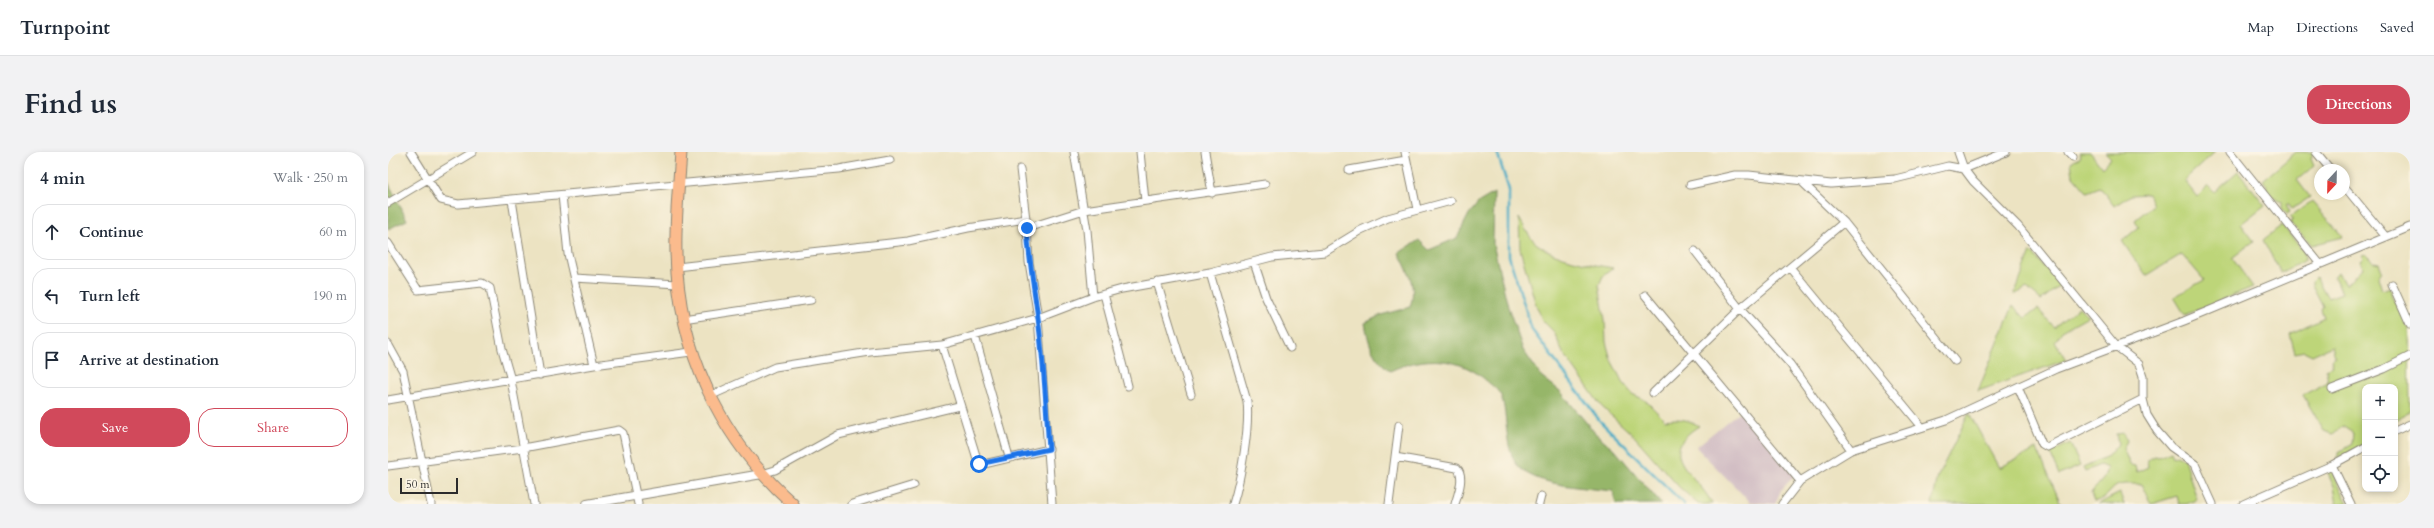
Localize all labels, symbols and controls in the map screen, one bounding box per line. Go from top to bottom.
text: Turnpoint [20,15,110,41]
text: Map [2248,18,2274,37]
text: Directions [2296,18,2358,37]
text: Saved [2380,18,2414,37]
text: Find us [24,85,117,123]
button: Directions [2307,85,2410,124]
north arrow [2314,164,2350,200]
text: 4 min [40,167,85,190]
text: Walk · 250 m [273,169,348,187]
route end [1018,219,1036,237]
icon: ahead [41,221,63,243]
text: Continue [79,222,144,242]
text: 60 m [319,223,347,241]
icon: left [41,285,63,307]
text: Turn left [79,286,140,306]
text: 190 m [313,287,347,305]
icon: arrive [41,349,63,371]
text: Arrive at destination [79,350,219,370]
map controls [2362,384,2398,492]
button: + [2362,384,2398,420]
button: Save [40,408,190,447]
button: Share [198,408,348,447]
button: − [2362,420,2398,456]
route start [970,455,988,473]
button: locate [2362,456,2398,492]
scale bar [400,476,458,495]
text: 50 m [406,477,430,492]

